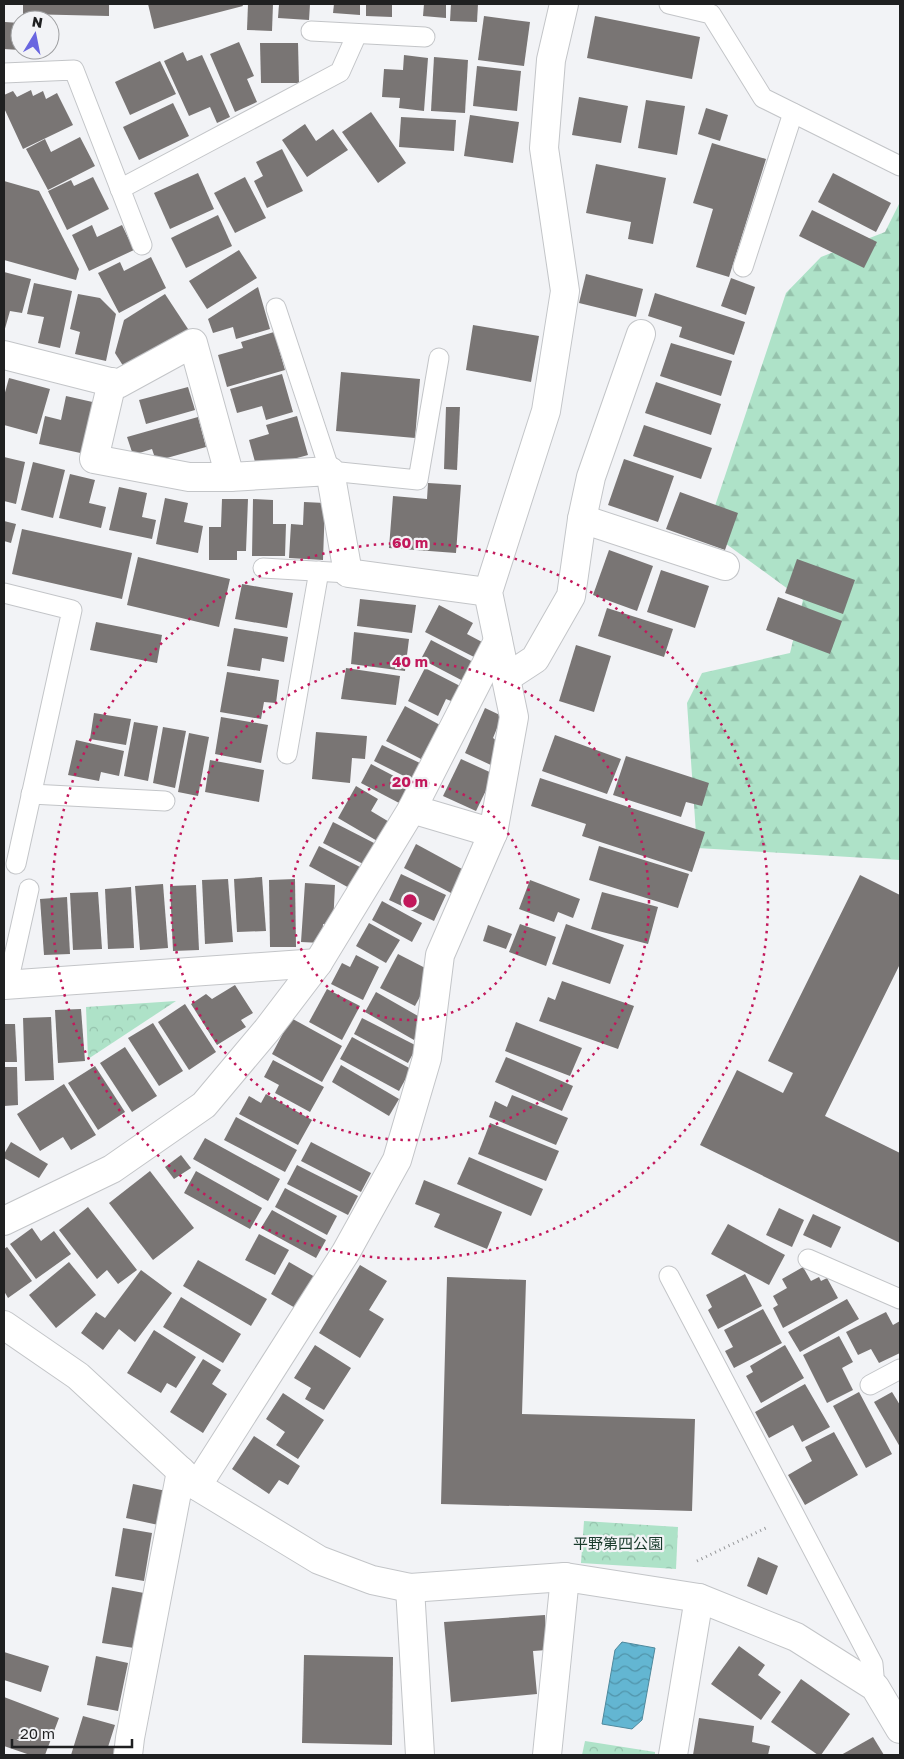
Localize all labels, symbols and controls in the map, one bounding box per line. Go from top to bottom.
north arrow [10,10,60,60]
text: N [31,12,44,31]
text: 60 m [392,533,428,551]
text: 40 m [392,652,428,670]
text: 20 m [392,772,428,790]
centre of rings [401,892,419,910]
park label: 平野第四公園 [573,1534,663,1552]
scale bar [12,1716,132,1748]
text: 20 m [20,1724,55,1742]

